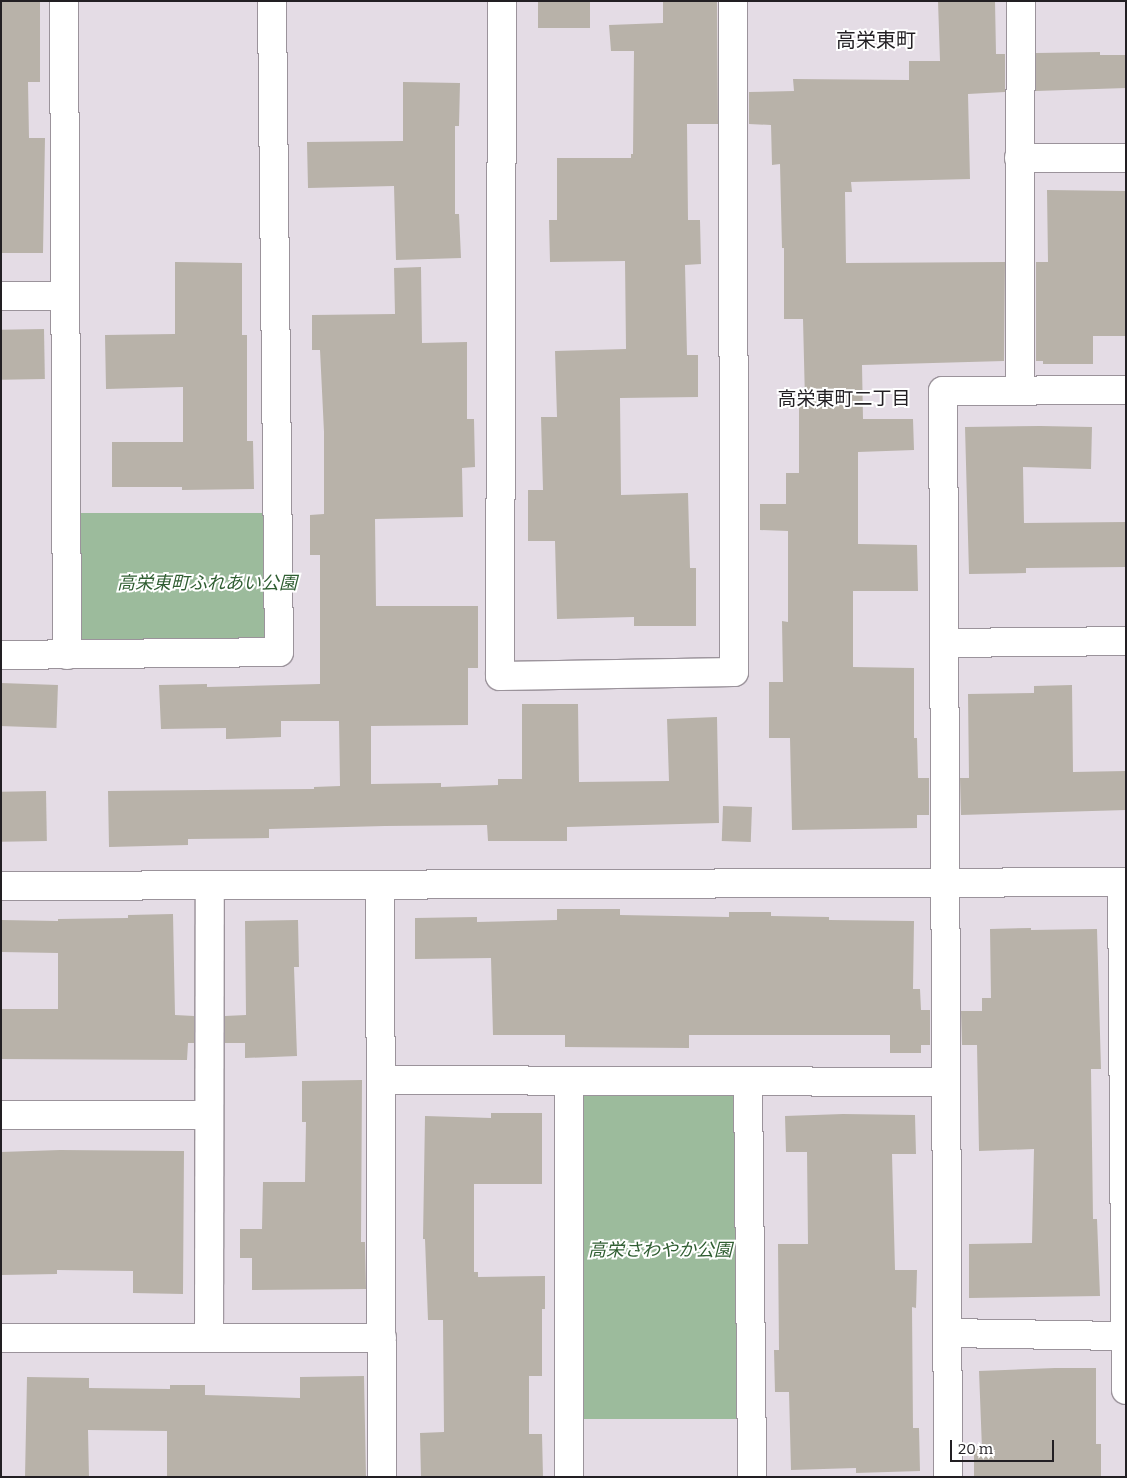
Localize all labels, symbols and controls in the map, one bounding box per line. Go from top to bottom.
district label: 高栄東町 [836,28,916,52]
district label: 高栄東町二丁目 [778,388,910,410]
park label: 高栄東町ふれあい公園 [117,572,297,594]
park label: 高栄さわやか公園 [588,1239,732,1261]
scale bar [952,1430,1056,1462]
text: 20 m [958,1440,993,1458]

